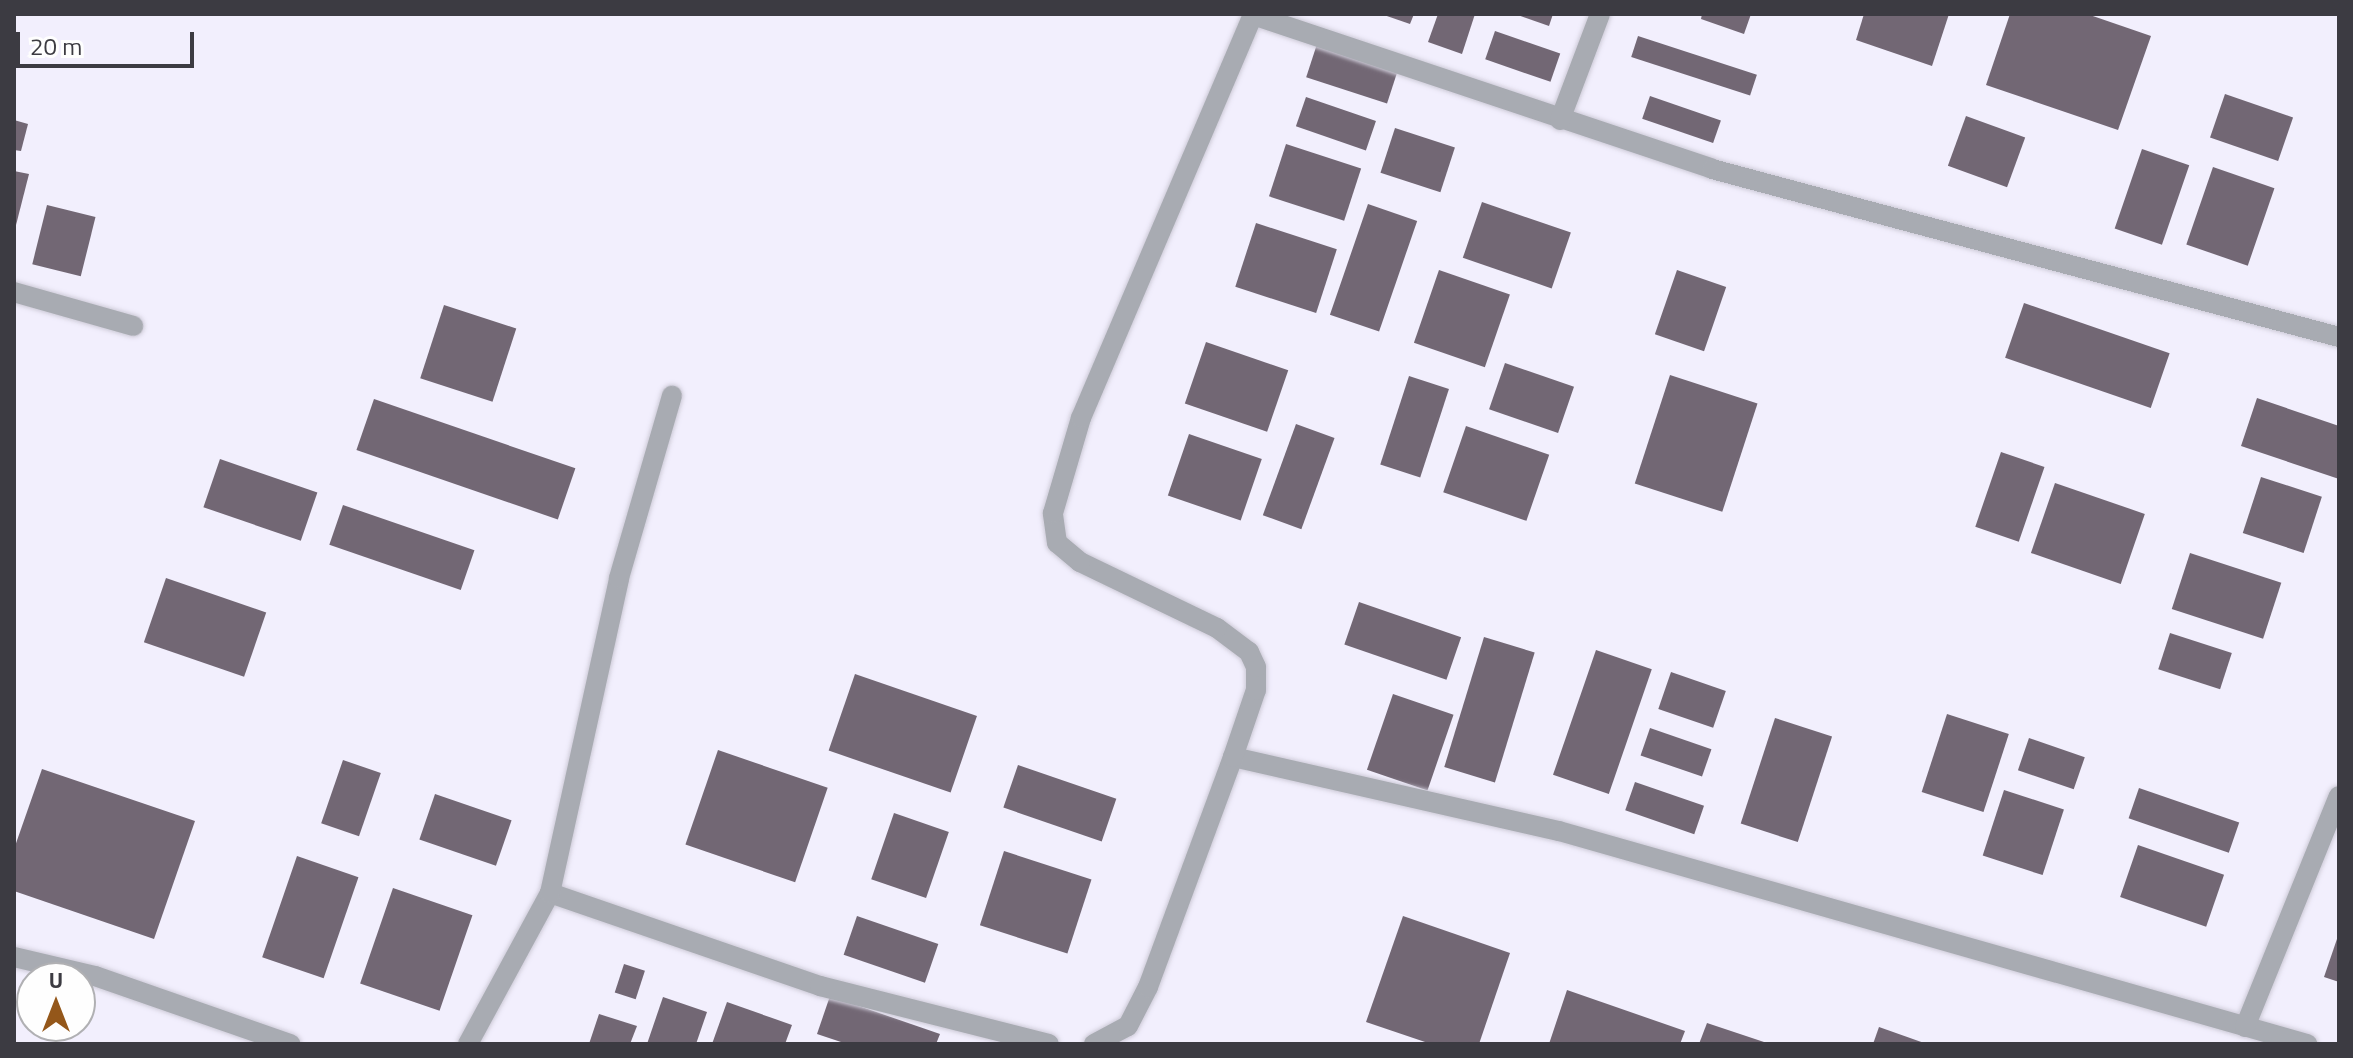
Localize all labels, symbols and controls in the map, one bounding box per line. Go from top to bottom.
scale bar [20,16,198,66]
text: 20 m [30,28,82,64]
north arrow [16,962,96,1042]
text: U [49,963,63,997]

